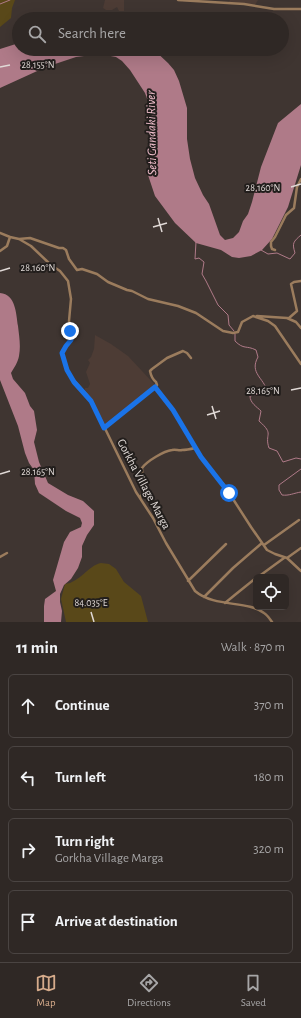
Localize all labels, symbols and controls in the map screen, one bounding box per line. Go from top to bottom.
search box [12,12,289,56]
icon: search [26,23,48,45]
text: Search here [58,26,126,41]
text: 28.155°N [21,60,55,70]
water label: Seti Gandaki River [145,90,159,175]
text: 28.160°N [246,183,280,193]
text: 28.160°N [21,263,55,273]
route end [61,322,79,340]
text: 28.165°N [246,386,280,396]
street label: Gorkha Village Marga [115,437,173,531]
text: 28.165°N [21,467,55,477]
route start [220,484,238,502]
map controls [253,574,289,610]
button: locate [253,574,289,610]
text: 84.035°E [74,598,108,608]
text: 11 min [16,639,58,656]
text: Walk · 870 m [221,641,285,654]
icon: ahead [17,695,39,717]
text: Continue [55,698,110,713]
text: 370 m [254,699,284,712]
icon: left [17,767,39,789]
text: Turn left [55,770,106,785]
text: 180 m [254,771,284,784]
text: Turn right [55,834,114,849]
icon: right [17,839,39,861]
text: 320 m [253,843,284,856]
text: Gorkha Village Marga [55,852,164,865]
icon: arrive [17,911,39,933]
text: Arrive at destination [55,914,178,929]
tab: Map [35,972,57,1009]
tab: Directions [127,972,171,1009]
tab: Saved [241,972,266,1009]

